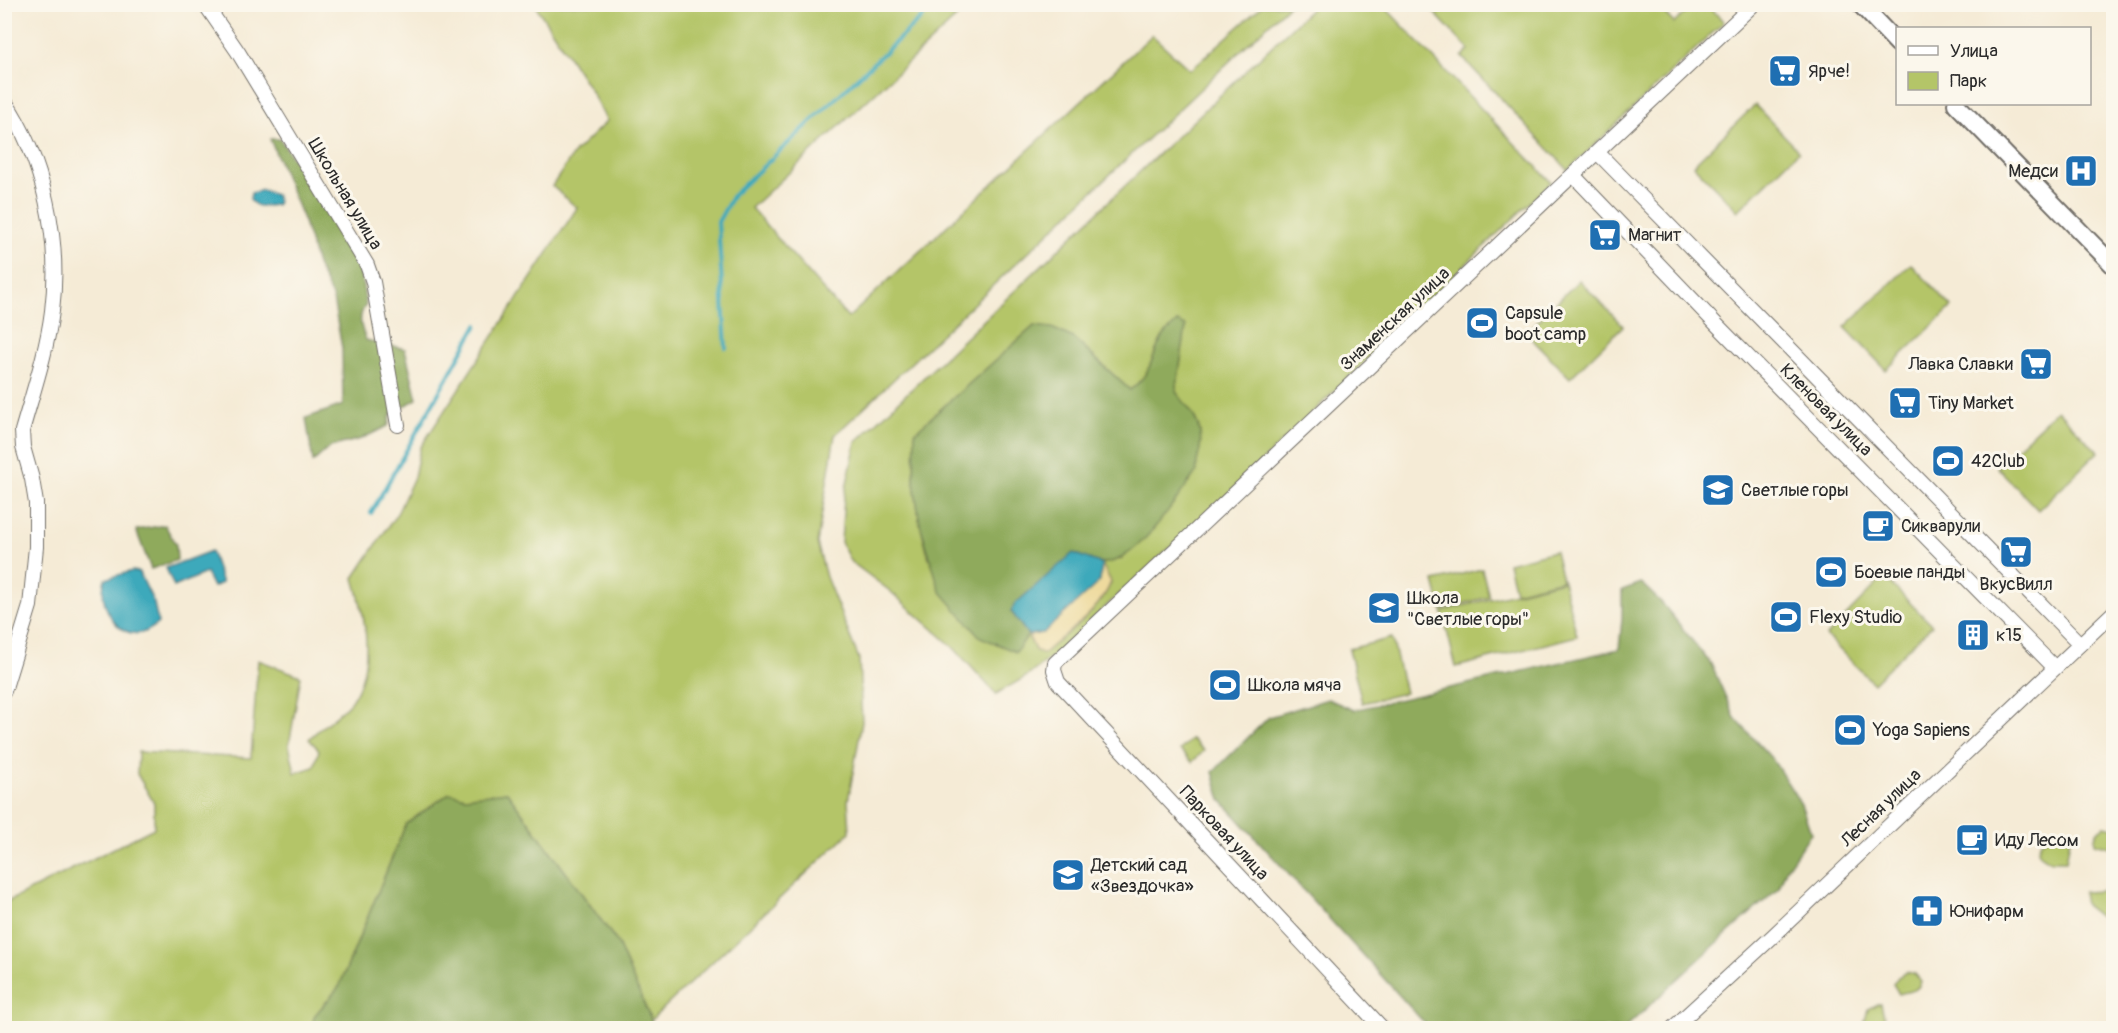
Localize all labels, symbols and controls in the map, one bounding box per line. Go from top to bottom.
legend [1896,27,2091,105]
text: Улица [1950,40,1998,63]
supermarket icon: Ярче! [1767,53,1803,89]
place label: Ярче! [1808,60,1850,83]
text: Парк [1950,70,1987,93]
street label: Школьная улица [303,134,387,254]
hospital icon: Медси [2063,153,2099,189]
place label: Медси [2008,160,2058,183]
supermarket icon: Магнит [1587,217,1623,253]
place label: Магнит [1628,224,1681,247]
street label: Знаменская улица [1335,262,1455,376]
place label: Capsule boot camp [1505,302,1586,346]
sports icon: Capsule boot camp [1464,305,1500,341]
supermarket icon: Лавка Славки [2018,346,2054,382]
place label: Лавка Славки [1907,353,2013,376]
street label: Кленовая улица [1775,359,1877,461]
supermarket icon: Tiny Market [1887,385,1923,421]
place label: Tiny Market [1928,392,2015,415]
sports icon: 42Club [1930,443,1966,479]
place label: 42Club [1971,450,2025,473]
school or university icon: Светлые горы [1700,472,1736,508]
place label: Светлые горы [1741,479,1849,502]
cafe icon: Сикварули [1860,508,1896,544]
place label: Сикварули [1901,515,1980,538]
supermarket icon: ВкусВилл [1998,534,2034,570]
sports icon: Боевые панды [1813,554,1849,590]
place label: Боевые панды [1854,561,1965,584]
place label: ВкусВилл [1979,573,2053,596]
place label: Школа "Светлые горы" [1407,587,1529,631]
school or university icon: Школа "Светлые горы" [1366,590,1402,626]
sports icon: Flexy Studio [1768,599,1804,635]
place label: Flexy Studio [1809,606,1902,629]
building icon: к15 [1955,617,1991,653]
place label: к15 [1996,624,2022,647]
sports icon: Школа мяча [1207,667,1243,703]
place label: Школа мяча [1248,674,1341,697]
sports icon: Yoga Sapiens [1832,712,1868,748]
place label: Yoga Sapiens [1872,719,1970,742]
street label: Лесная улица [1835,764,1926,853]
street label: Парковая улица [1174,781,1274,885]
cafe icon: Иду Лесом [1954,822,1990,858]
place label: Иду Лесом [1995,829,2079,852]
place label: Детский сад «Звездочка» [1090,854,1194,898]
school or university icon: Детский сад «Звездочка» [1050,857,1086,893]
pharmacy icon: Юнифарм [1909,893,1945,929]
place label: Юнифарм [1950,900,2024,923]

